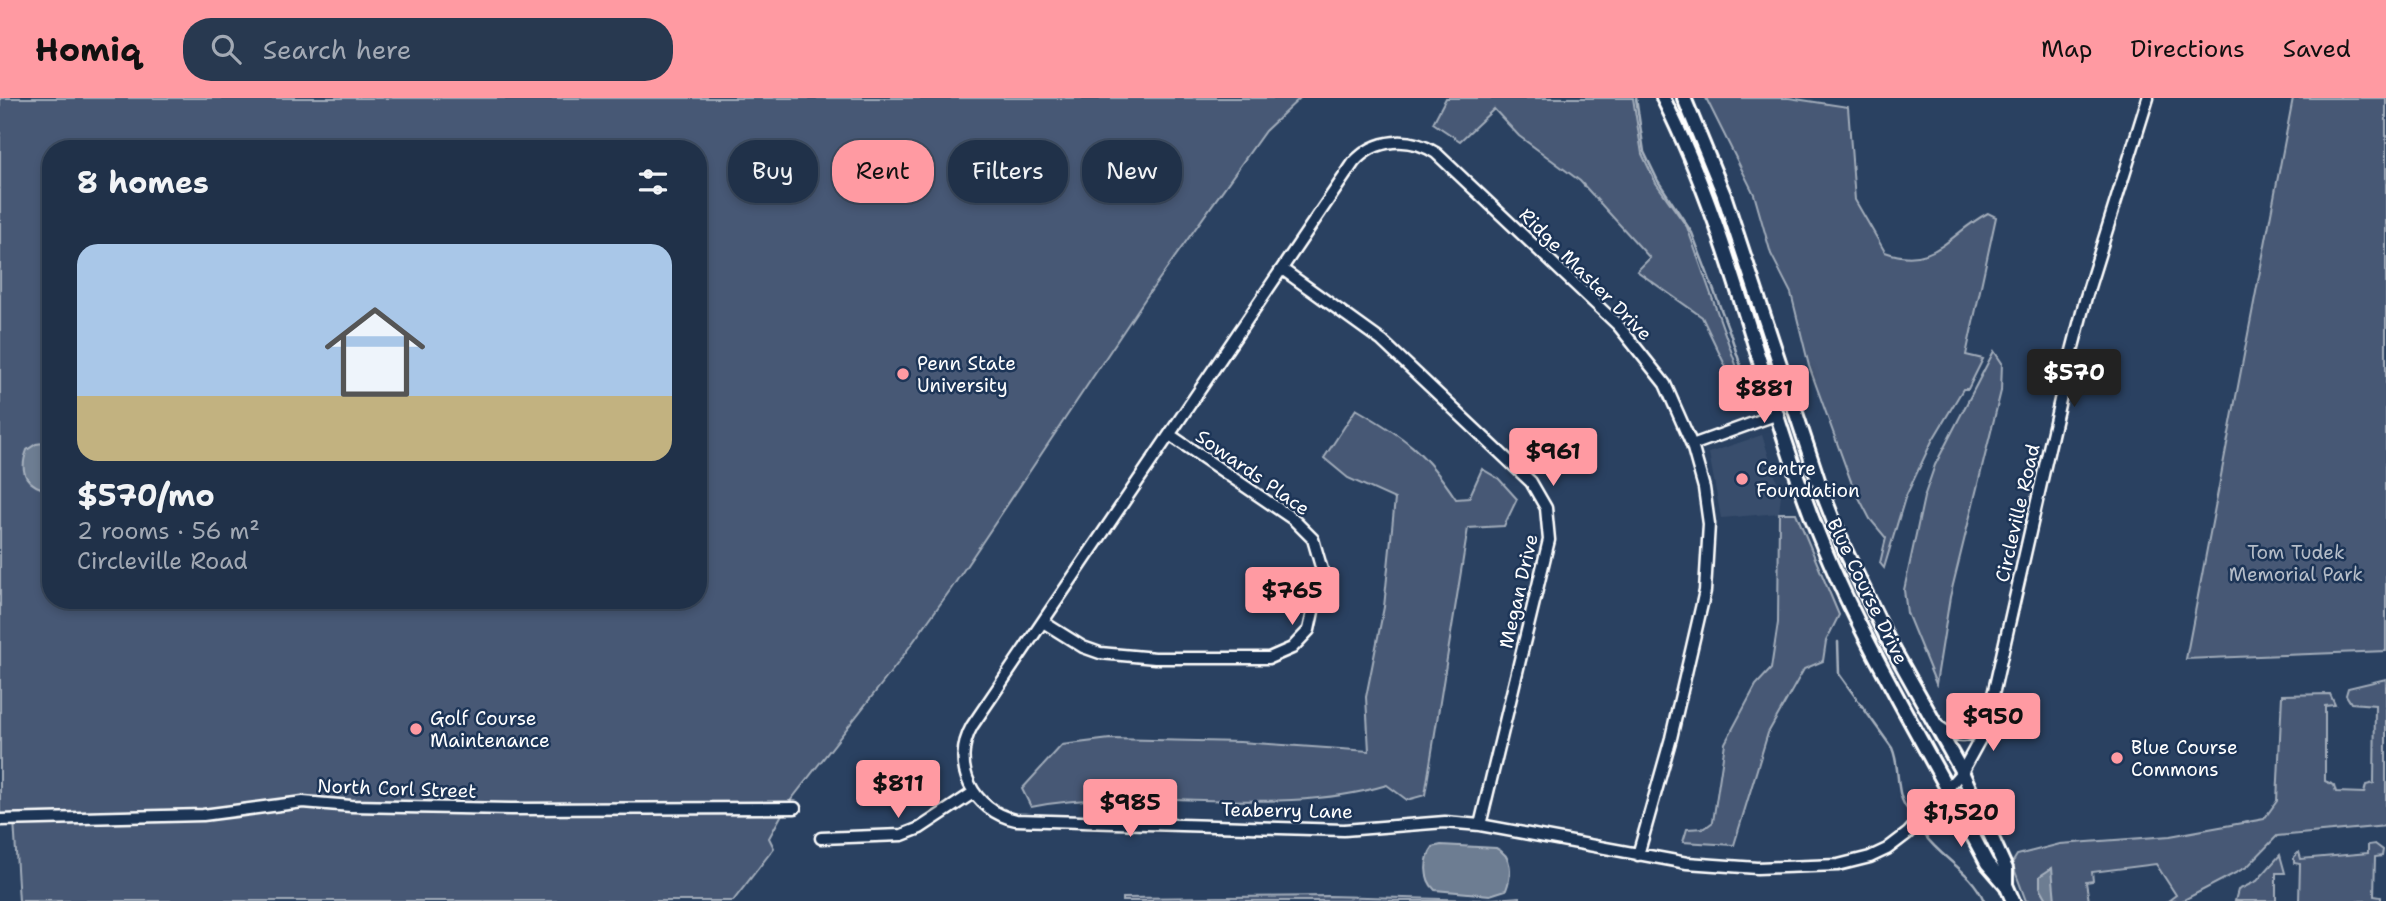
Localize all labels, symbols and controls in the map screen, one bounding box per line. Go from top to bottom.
search box [183,18,673,81]
text: Homiq [35,27,141,72]
icon: search [207,30,245,68]
text: Search here [263,32,411,67]
text: Map [2041,33,2092,65]
text: Directions [2130,33,2245,65]
text: Saved [2283,33,2351,65]
chip: Buy [728,140,818,203]
chip: Rent [832,140,934,203]
chip: Filters [948,140,1068,203]
chip: New [1082,140,1182,203]
text: 8 homes [77,162,209,203]
icon: filters [634,163,672,201]
street label: Ridge Master Drive [1514,203,1657,346]
icon: home [312,289,438,415]
pin: $570 [2033,350,2115,409]
place label: Penn State University [917,351,1016,398]
text: $570 [2043,357,2105,387]
marker: Penn State University [895,366,911,382]
pin: $881 [1723,366,1805,425]
text: $881 [1735,373,1793,403]
street label: Sowards Place [1191,424,1315,521]
pin: $961 [1512,428,1594,488]
text: $961 [1525,436,1581,466]
street label: Circleville Road [1989,442,2046,585]
place label: Centre Foundation [1756,456,1860,503]
marker: Centre Foundation [1734,471,1750,487]
text: $570/mo [77,475,215,516]
street label: Blue Course Drive [1821,514,1914,669]
text: 2 rooms · 56 m² [77,516,260,546]
street label: Megan Drive [1493,531,1544,651]
park label: Tom Tudek Memorial Park [2229,540,2363,587]
text: Circleville Road [77,546,248,576]
pin: $765 [1251,568,1333,627]
text: $765 [1261,575,1323,605]
pin: $950 [1952,694,2034,753]
text: $950 [1962,701,2024,731]
place label: Golf Course Maintenance [430,706,550,753]
marker: Golf Course Maintenance [408,721,424,737]
place label: Blue Course Commons [2131,735,2238,782]
marker: Blue Course Commons [2109,750,2125,766]
pin: $811 [857,760,939,820]
text: $811 [872,768,924,798]
street label: North Corl Street [317,773,477,804]
pin: $985 [1089,780,1171,839]
text: $985 [1099,787,1161,817]
pin: $1,520 [1904,790,2018,849]
street label: Teaberry Lane [1221,797,1353,824]
text: $1,520 [1923,797,1999,827]

